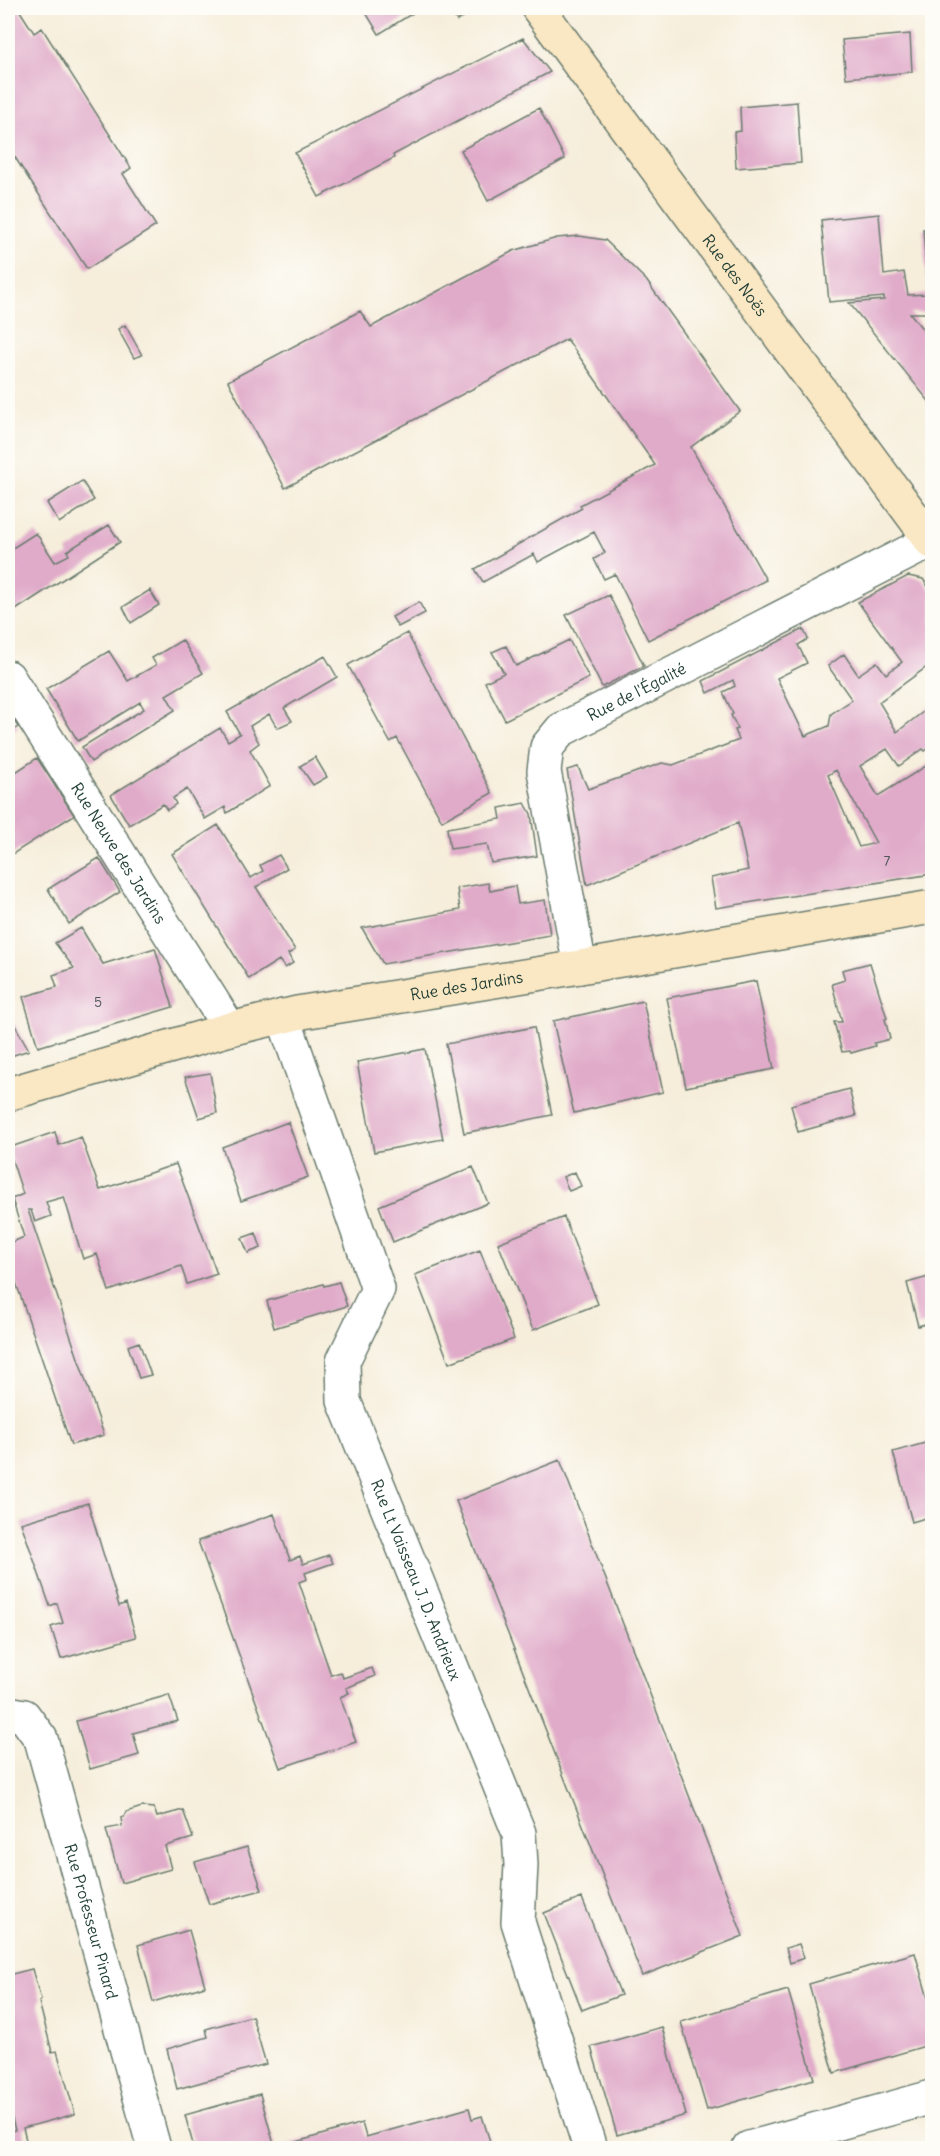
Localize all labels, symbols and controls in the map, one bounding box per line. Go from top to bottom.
street label: Rue des Noës [698,230,772,320]
street label: Rue de l'Égalité [583,658,689,725]
street label: Rue Neuve des Jardins [67,779,171,927]
house number: 7 [884,852,891,870]
street label: Rue des Jardins [409,966,524,1004]
house number: 5 [94,993,102,1011]
street label: Rue Lt Vaisseau J. D. Andrieux [367,1476,466,1683]
street label: Rue Professeur Pinard [60,1841,122,2001]

